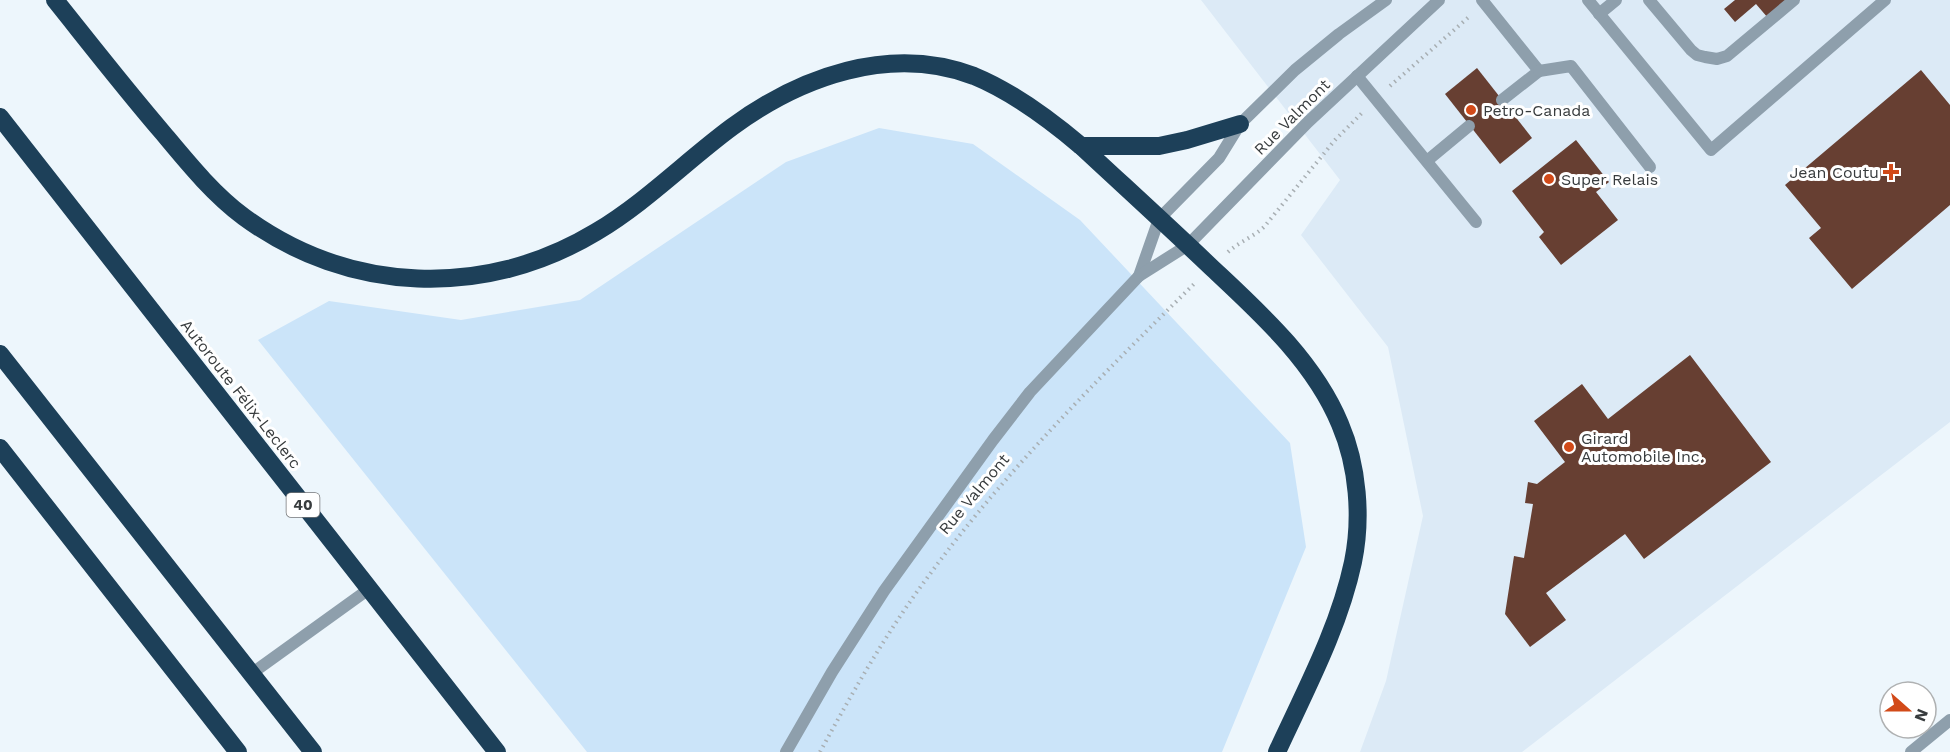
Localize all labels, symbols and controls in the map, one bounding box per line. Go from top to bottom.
street label: Rue Valmont [1250,75,1334,159]
place label: Petro-Canada [1483,101,1590,120]
marker: Petro-Canada [1464,103,1478,117]
place label: Jean Coutu [1789,163,1879,182]
marker: Jean Coutu [1884,165,1898,179]
place label: Super Relais [1561,170,1658,189]
marker: Super Relais [1542,172,1556,186]
street label: Autoroute Félix-Leclerc [177,316,305,472]
place label: Girard Automobile Inc. [1581,429,1704,466]
marker: Girard Automobile Inc. [1562,440,1576,454]
street label: Rue Valmont [935,450,1013,538]
road number: 40 [286,493,320,517]
north arrow [1878,680,1938,740]
text: N [1911,706,1933,724]

